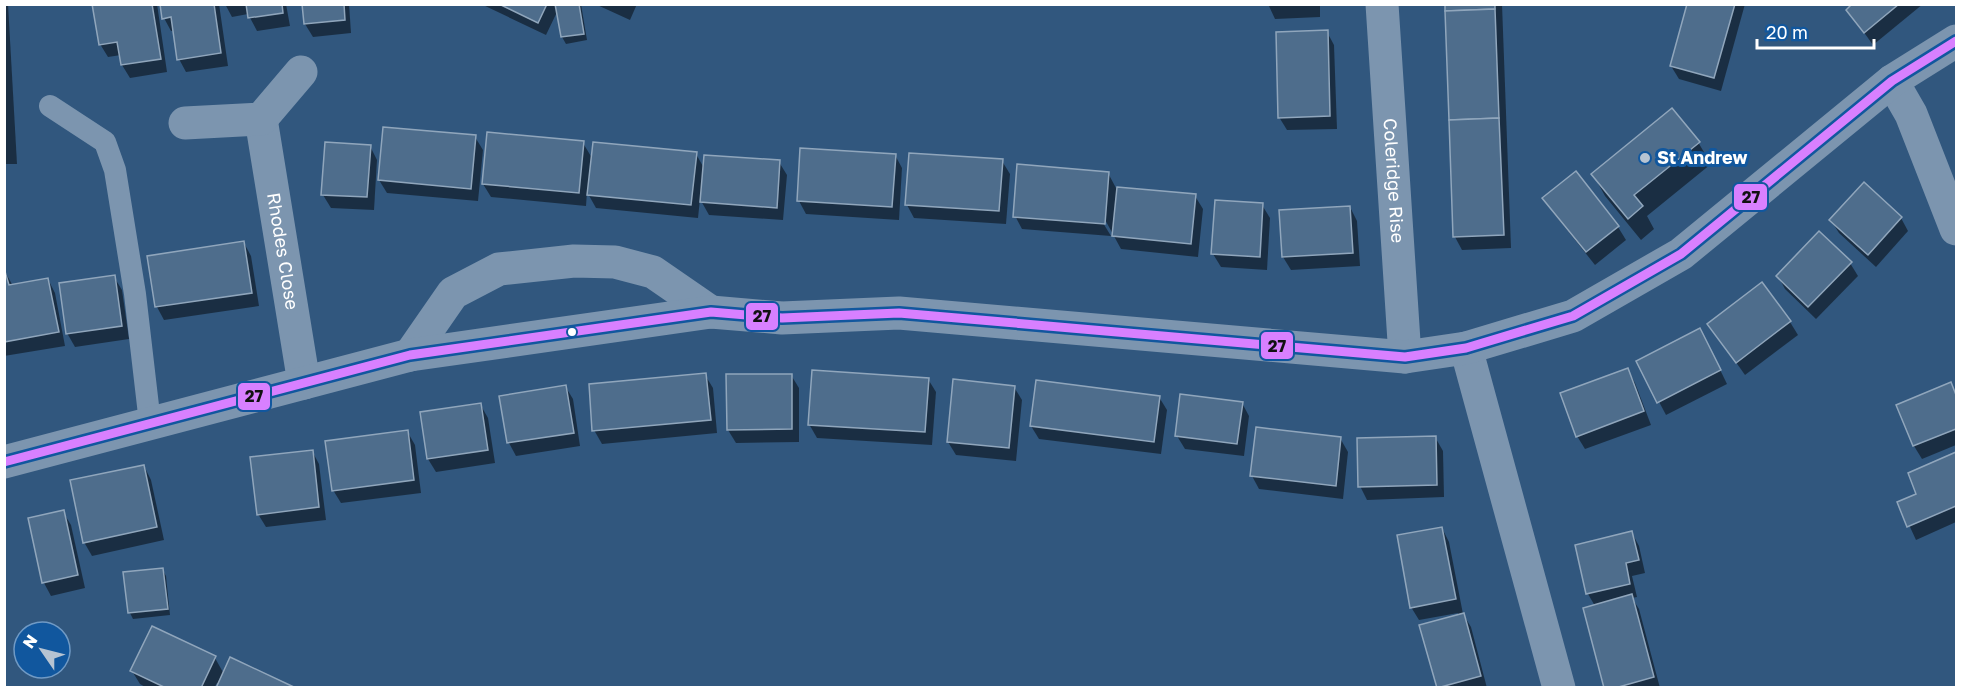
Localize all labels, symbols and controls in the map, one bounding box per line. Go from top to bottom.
scale bar [1757,12,1874,50]
text: 20 m [1766,21,1808,43]
street label: Coleridge Rise [1379,117,1410,244]
place label: St Andrew [1657,146,1748,168]
marker: St Andrew [1638,151,1652,165]
line badge: 27 [1733,183,1768,211]
text: 27 [1742,187,1761,207]
street label: Rhodes Close [263,191,304,311]
line badge: 27 [745,302,779,331]
text: 27 [753,306,772,326]
unlabelled marker [566,326,578,338]
line badge: 27 [1260,331,1294,360]
text: 27 [1268,336,1287,356]
line badge: 27 [237,382,271,411]
text: 27 [245,386,264,406]
north arrow [12,620,72,680]
text: N [18,631,41,652]

